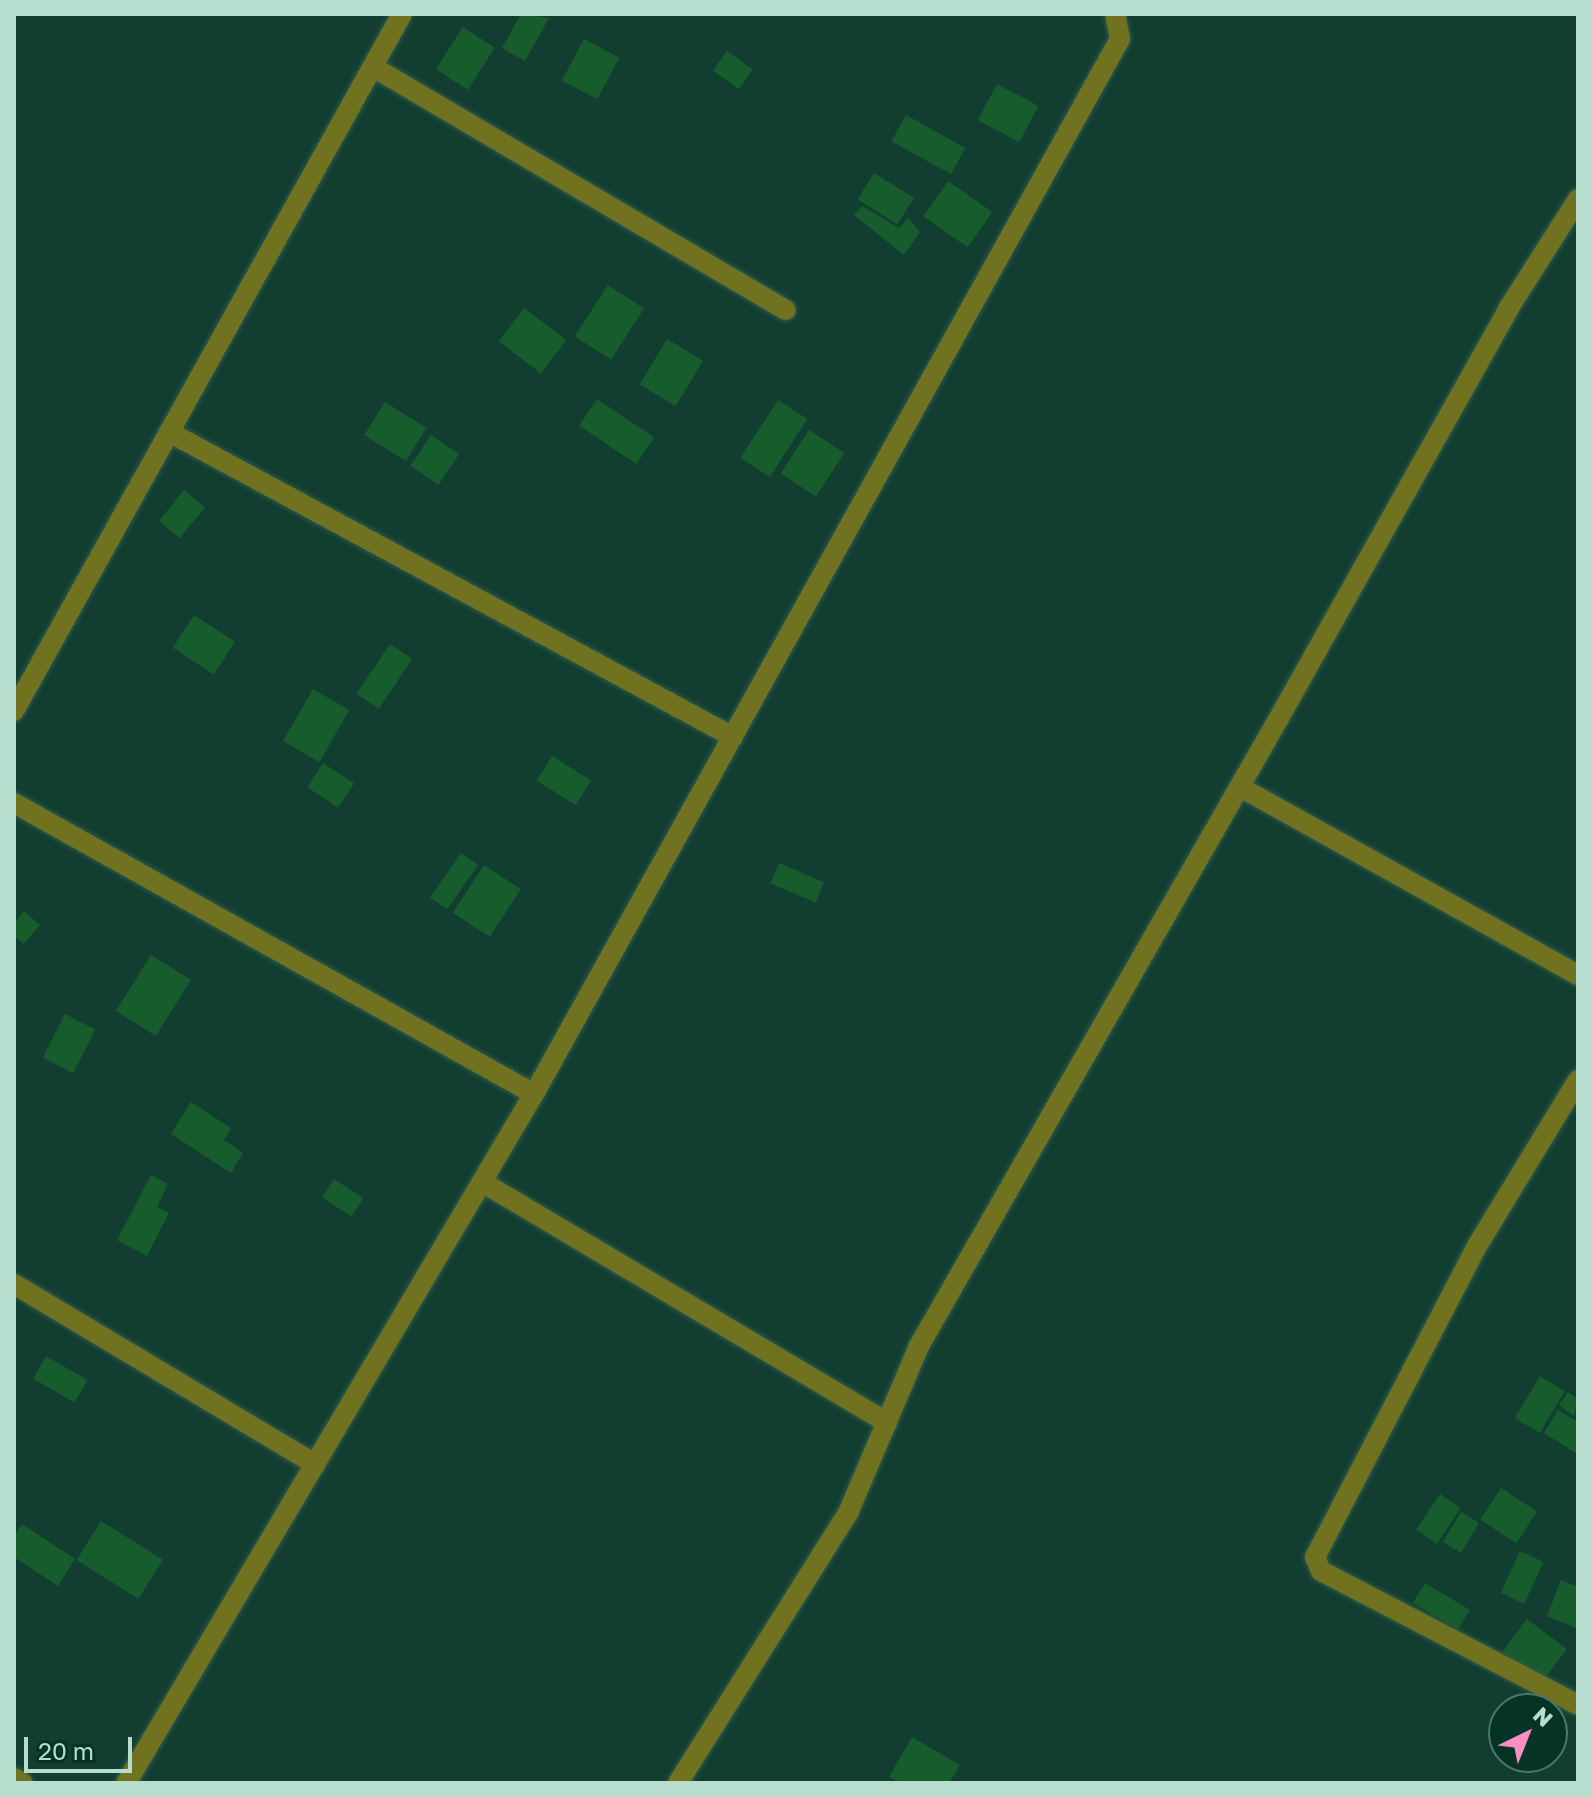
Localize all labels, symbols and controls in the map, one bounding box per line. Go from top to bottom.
north arrow [1488,1693,1568,1773]
text: N [1528,1701,1559,1732]
scale bar [28,1721,136,1771]
text: 20 m [38,1736,94,1765]

